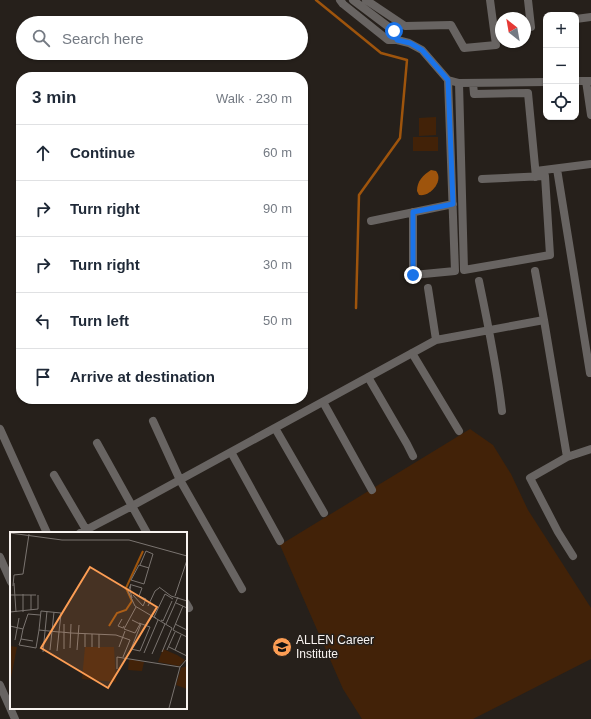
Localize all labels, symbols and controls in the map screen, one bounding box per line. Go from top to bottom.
north arrow [495,12,531,48]
map controls [543,12,579,120]
button: + [543,12,579,48]
search box [16,16,308,60]
route start [385,22,403,40]
icon: search [30,27,52,49]
text: Search here [62,30,144,47]
button: − [543,48,579,84]
button: locate [543,84,579,120]
text: 3 min [32,88,76,107]
text: Walk · 230 m [216,91,292,106]
icon: ahead [32,142,54,164]
text: Continue [70,144,135,161]
text: 60 m [263,145,292,160]
icon: right [32,198,54,220]
text: Turn right [70,200,140,217]
text: 90 m [263,201,292,216]
icon: right [32,254,54,276]
text: Turn right [70,256,140,273]
text: 30 m [263,257,292,272]
route end [404,266,422,284]
icon: left [32,310,54,332]
text: Turn left [70,312,129,329]
text: 50 m [263,313,292,328]
icon: arrive [32,366,54,388]
text: Arrive at destination [70,368,215,385]
inset map [10,532,187,709]
place label: ALLEN Career Institute [296,633,374,661]
school or university icon: ALLEN Career Institute [271,636,293,658]

